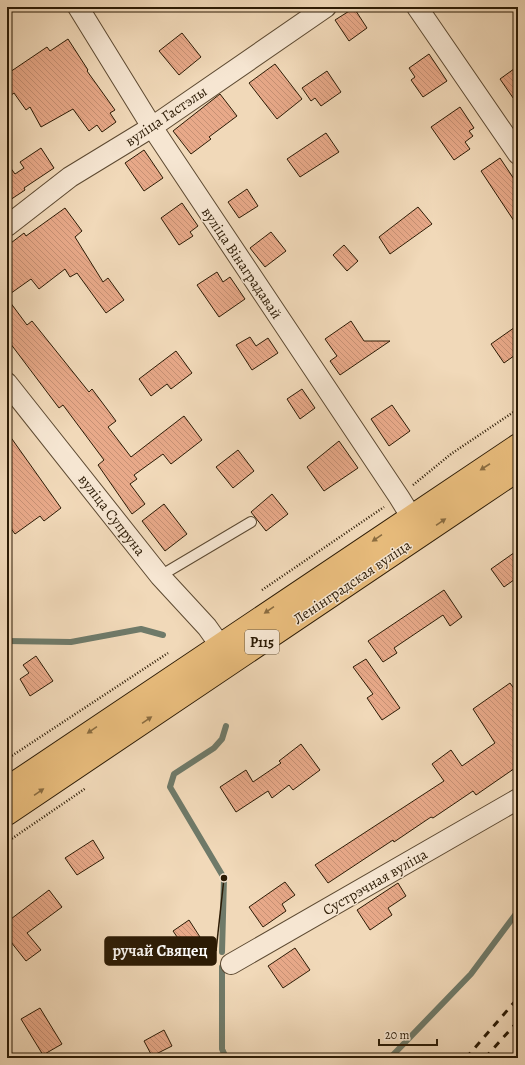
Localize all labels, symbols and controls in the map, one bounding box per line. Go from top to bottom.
street label: вуліца Гастэлы [121,81,211,151]
street label: вуліца Вінаградавай [197,203,287,323]
one-way arrow [480,463,491,470]
street label: вуліца Супруна [74,470,150,560]
one-way arrow [436,518,446,526]
one-way arrow [372,534,382,542]
street label: Ленінградская вуліца [289,535,415,629]
one-way arrow [263,607,275,614]
road number: Р115 [245,630,279,654]
one-way arrow [142,716,152,724]
one-way arrow [86,726,97,734]
one-way arrow [34,788,45,796]
street label: Сустрэчная вуліца [319,844,431,920]
callout: ручай Свяцец [105,937,216,965]
text: ручай Свяцец [112,940,208,962]
scale bar [379,1021,437,1047]
text: 20 m [385,1027,409,1043]

